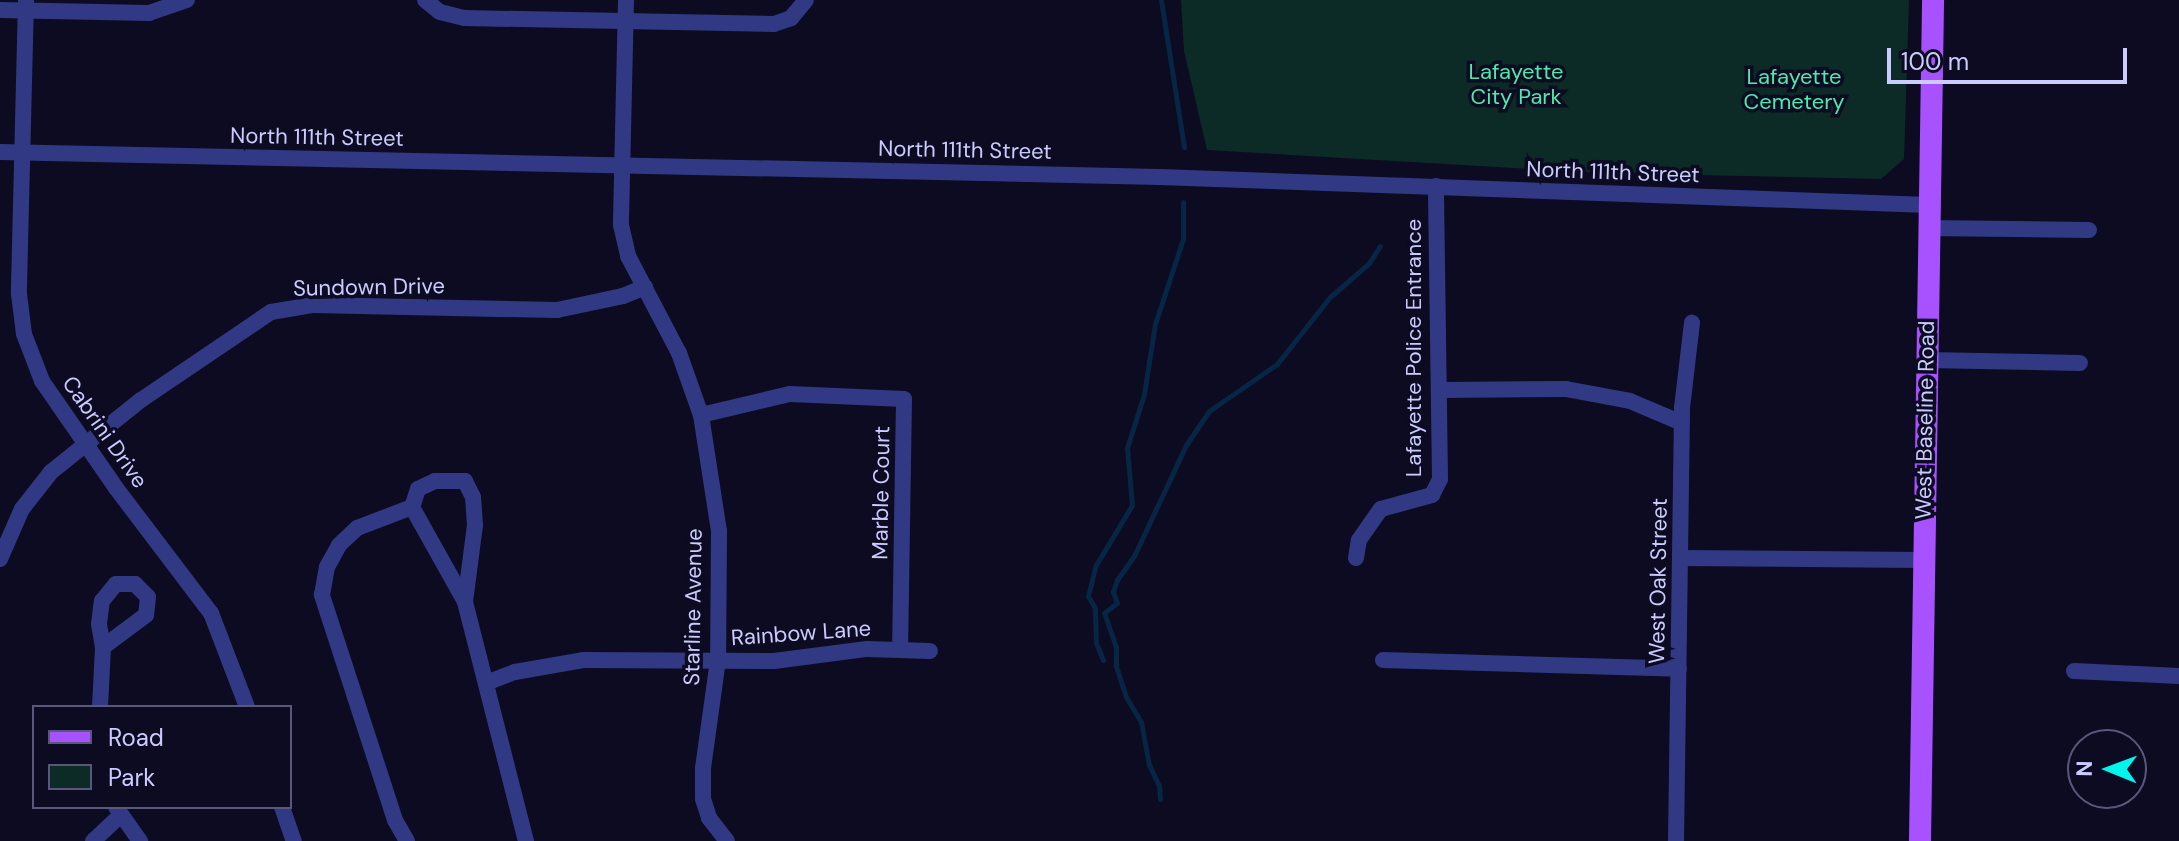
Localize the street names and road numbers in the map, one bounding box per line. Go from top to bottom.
street label: North 111th Street [230,122,404,152]
street label: North 111th Street [878,135,1052,165]
street label: North 111th Street [1526,156,1700,188]
street label: Lafayette Police Entrance [1401,219,1427,477]
street label: Sundown Drive [293,272,445,302]
street label: West Baseline Road [1910,320,1940,520]
street label: Cabrini Drive [57,371,153,493]
street label: Marble Court [867,426,895,560]
street label: West Oak Street [1643,498,1673,664]
street label: Starline Avenue [678,528,708,686]
street label: Rainbow Lane [730,615,872,651]

